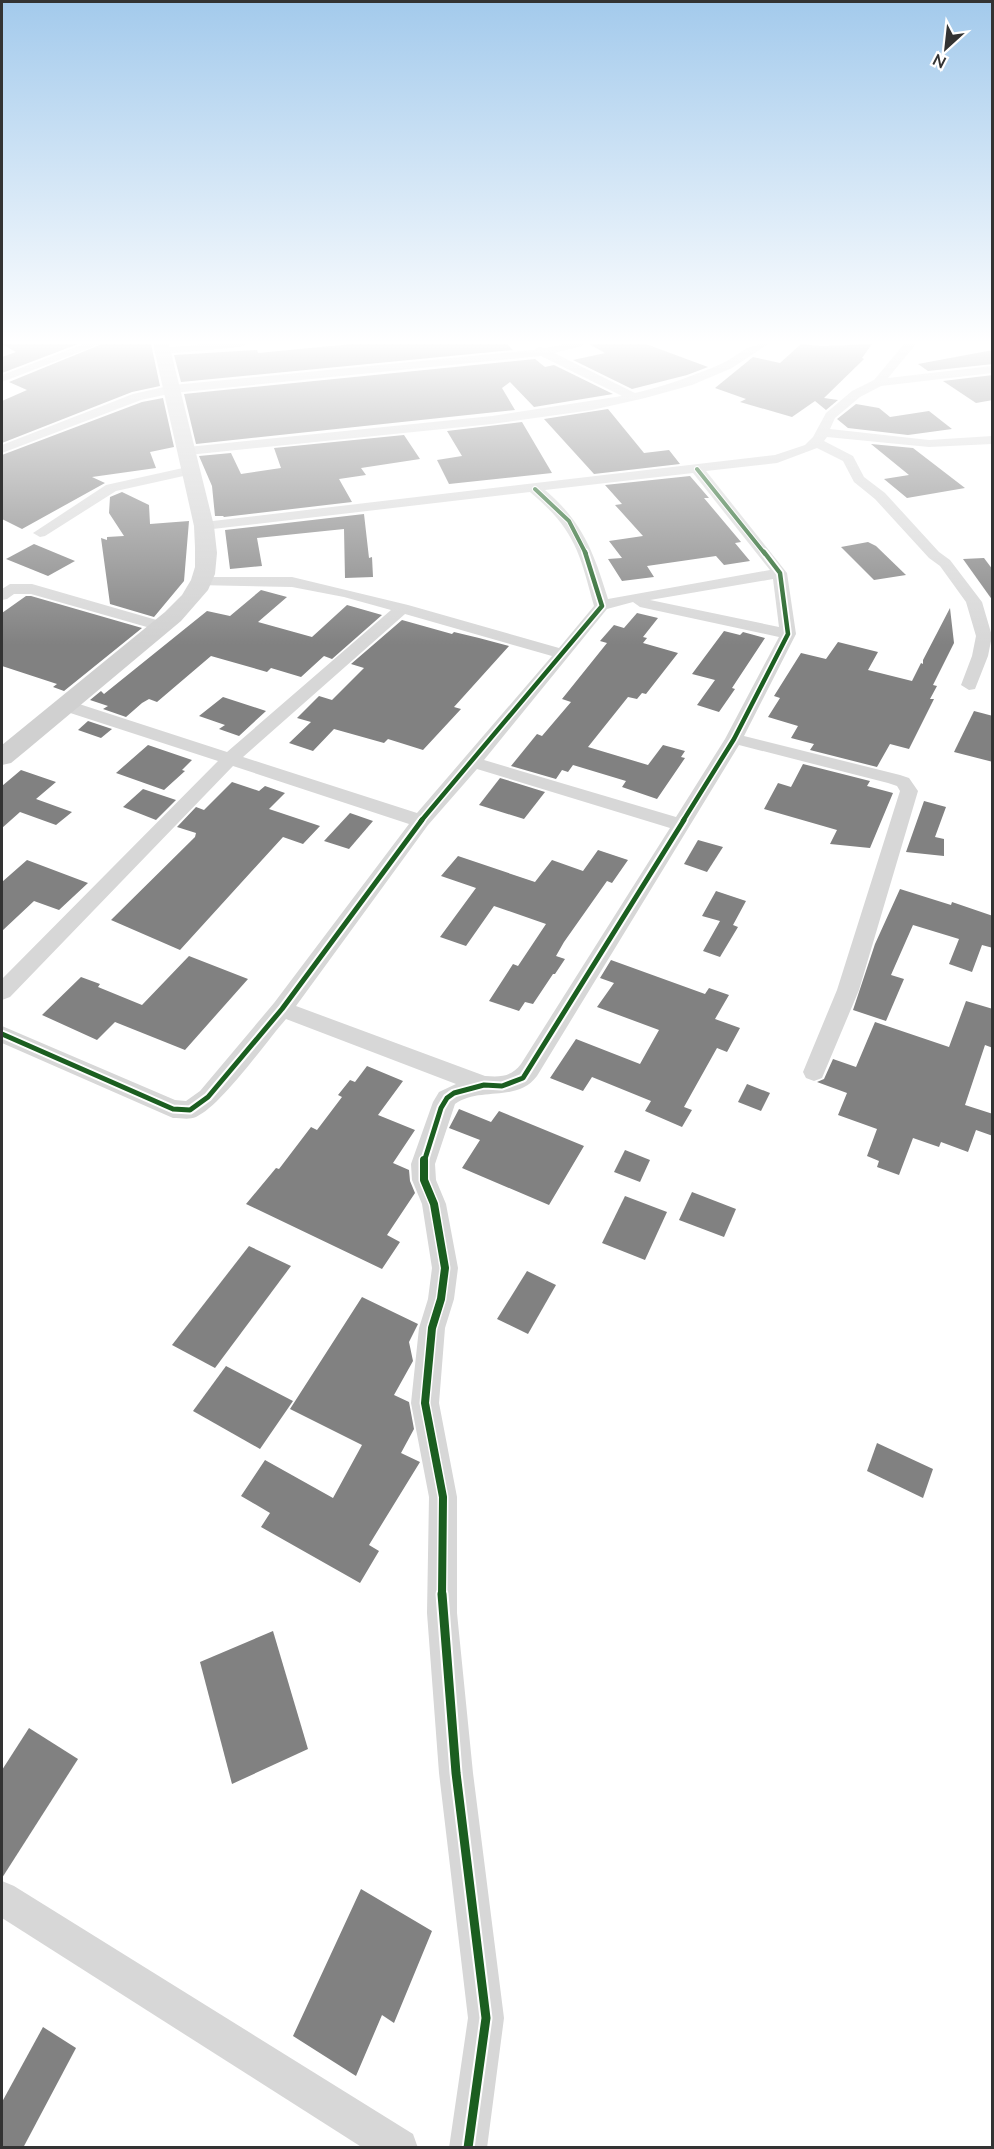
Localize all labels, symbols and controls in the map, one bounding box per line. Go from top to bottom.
north arrow [916,18,976,78]
text: N [929,51,949,73]

